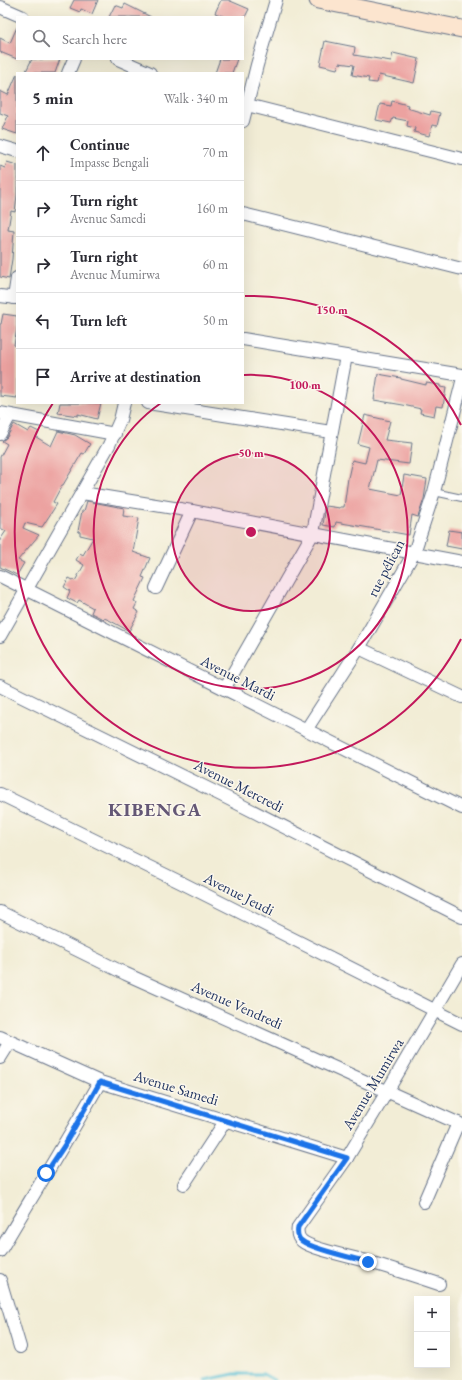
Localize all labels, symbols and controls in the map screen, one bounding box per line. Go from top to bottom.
search box [16,16,244,60]
icon: search [30,27,52,49]
text: Search here [62,29,127,48]
text: 5 min [32,87,73,109]
text: Walk · 340 m [164,90,228,107]
text: Continue [70,135,130,154]
icon: ahead [32,142,54,164]
text: 70 m [203,144,228,161]
text: Impasse Bengali [70,154,149,171]
text: Turn right [70,191,138,210]
icon: right [32,198,54,220]
text: 160 m [197,200,228,217]
text: Avenue Samedi [70,210,146,227]
text: Turn right [70,247,138,266]
icon: right [32,254,54,276]
text: 60 m [203,256,228,273]
text: Avenue Mumirwa [70,266,160,283]
text: 150 m [316,302,348,318]
icon: left [32,310,54,332]
text: Turn left [70,311,127,330]
text: 50 m [203,312,228,329]
icon: arrive [32,366,54,388]
text: Arrive at destination [70,367,201,386]
text: 100 m [289,377,321,393]
text: 50 m [238,445,264,461]
centre of rings [244,525,258,539]
street label: rue pélican [363,536,409,600]
street label: Avenue Mardi [197,650,279,705]
street label: Avenue Mercredi [190,754,287,816]
district label: KIBENGA [108,797,202,822]
street label: Avenue Jeudi [200,867,278,919]
street label: Avenue Vendredi [188,976,286,1033]
street label: Avenue Mumirwa [337,1034,407,1134]
street label: Avenue Samedi [130,1065,221,1110]
route start [37,1164,55,1182]
route end [359,1253,377,1271]
map controls [414,1296,450,1368]
button: + [414,1296,450,1332]
button: − [414,1332,450,1368]

